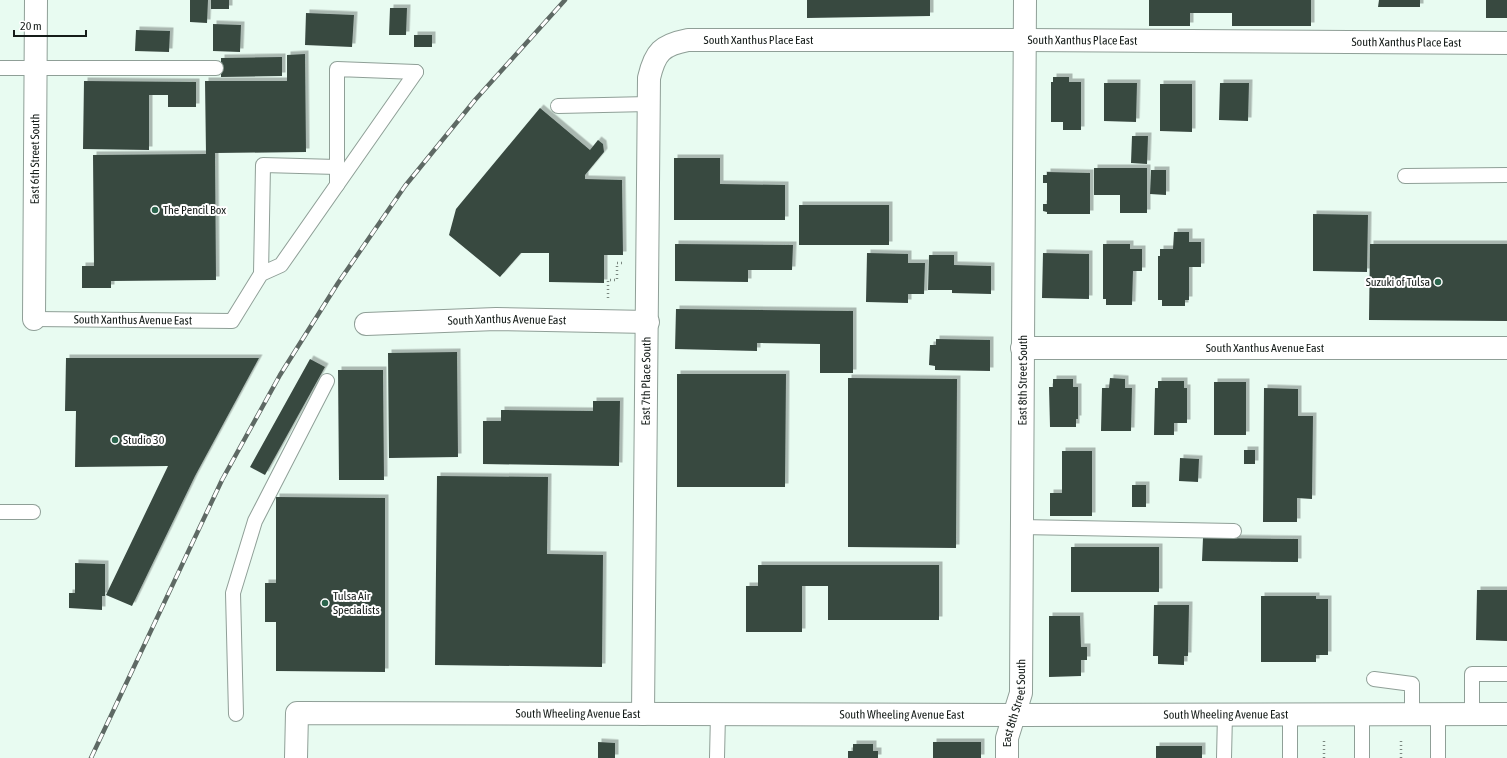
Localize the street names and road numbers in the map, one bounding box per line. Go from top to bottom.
street label: South Xanthus Place East [704,33,814,47]
street label: South Xanthus Place East [1028,33,1138,48]
street label: South Xanthus Place East [1352,35,1462,50]
street label: East 6th Street South [28,114,42,204]
street label: South Xanthus Avenue East [74,312,193,328]
street label: South Xanthus Avenue East [447,312,567,328]
street label: East 8th Street South [1016,335,1030,425]
street label: East 7th Place South [639,337,654,425]
street label: South Xanthus Avenue East [1206,341,1325,355]
street label: East 8th Street South [1000,659,1028,747]
street label: South Wheeling Avenue East [516,707,641,721]
street label: South Wheeling Avenue East [1164,707,1289,722]
street label: South Wheeling Avenue East [840,708,965,722]

